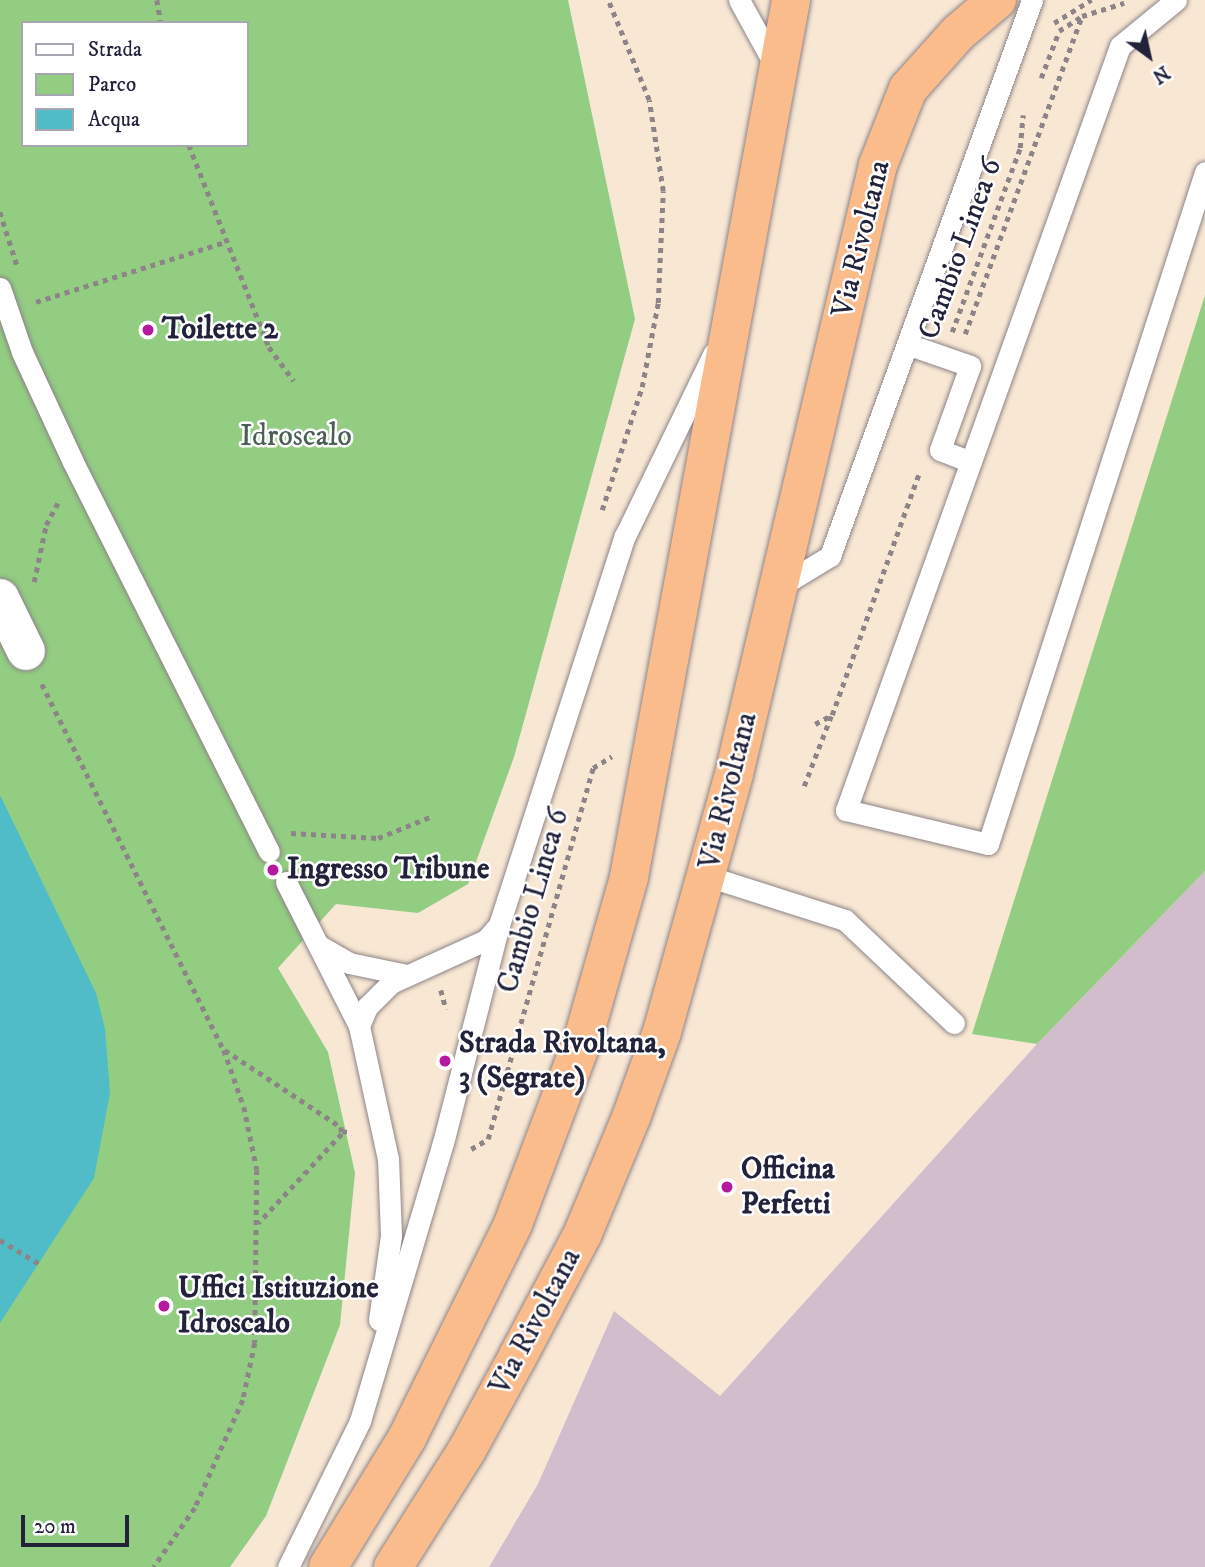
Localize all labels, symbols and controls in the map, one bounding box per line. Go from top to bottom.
legend [21,21,248,147]
north arrow [1114,21,1184,91]
text: Strada [88,37,142,63]
text: N [1148,60,1174,88]
text: Parco [88,72,136,98]
text: Acqua [88,107,140,133]
street label: Cambio Linea 6 [912,154,1010,344]
street label: Via Rivoltana [825,157,899,321]
place label: Toilette 2 [162,312,278,348]
marker: Toilette 2 [140,322,156,338]
park label: Idroscalo [240,419,352,455]
street label: Via Rivoltana [692,709,766,873]
street label: Cambio Linea 6 [491,805,577,997]
place label: Ingresso Tribune [287,852,489,888]
marker: Ingresso Tribune [265,862,281,878]
place label: Strada Rivoltana, 3 (Segrate) [459,1026,666,1096]
marker: Strada Rivoltana, 3 (Segrate) [437,1053,453,1069]
place label: Officina Perfetti [741,1152,835,1222]
marker: Officina Perfetti [719,1179,735,1195]
street label: Via Rivoltana [482,1243,590,1401]
place label: Uffici Istituzione Idroscalo [178,1271,379,1342]
marker: Uffici Istituzione Idroscalo [156,1298,172,1314]
scale bar [24,1500,133,1544]
text: 20 m [34,1514,76,1540]

